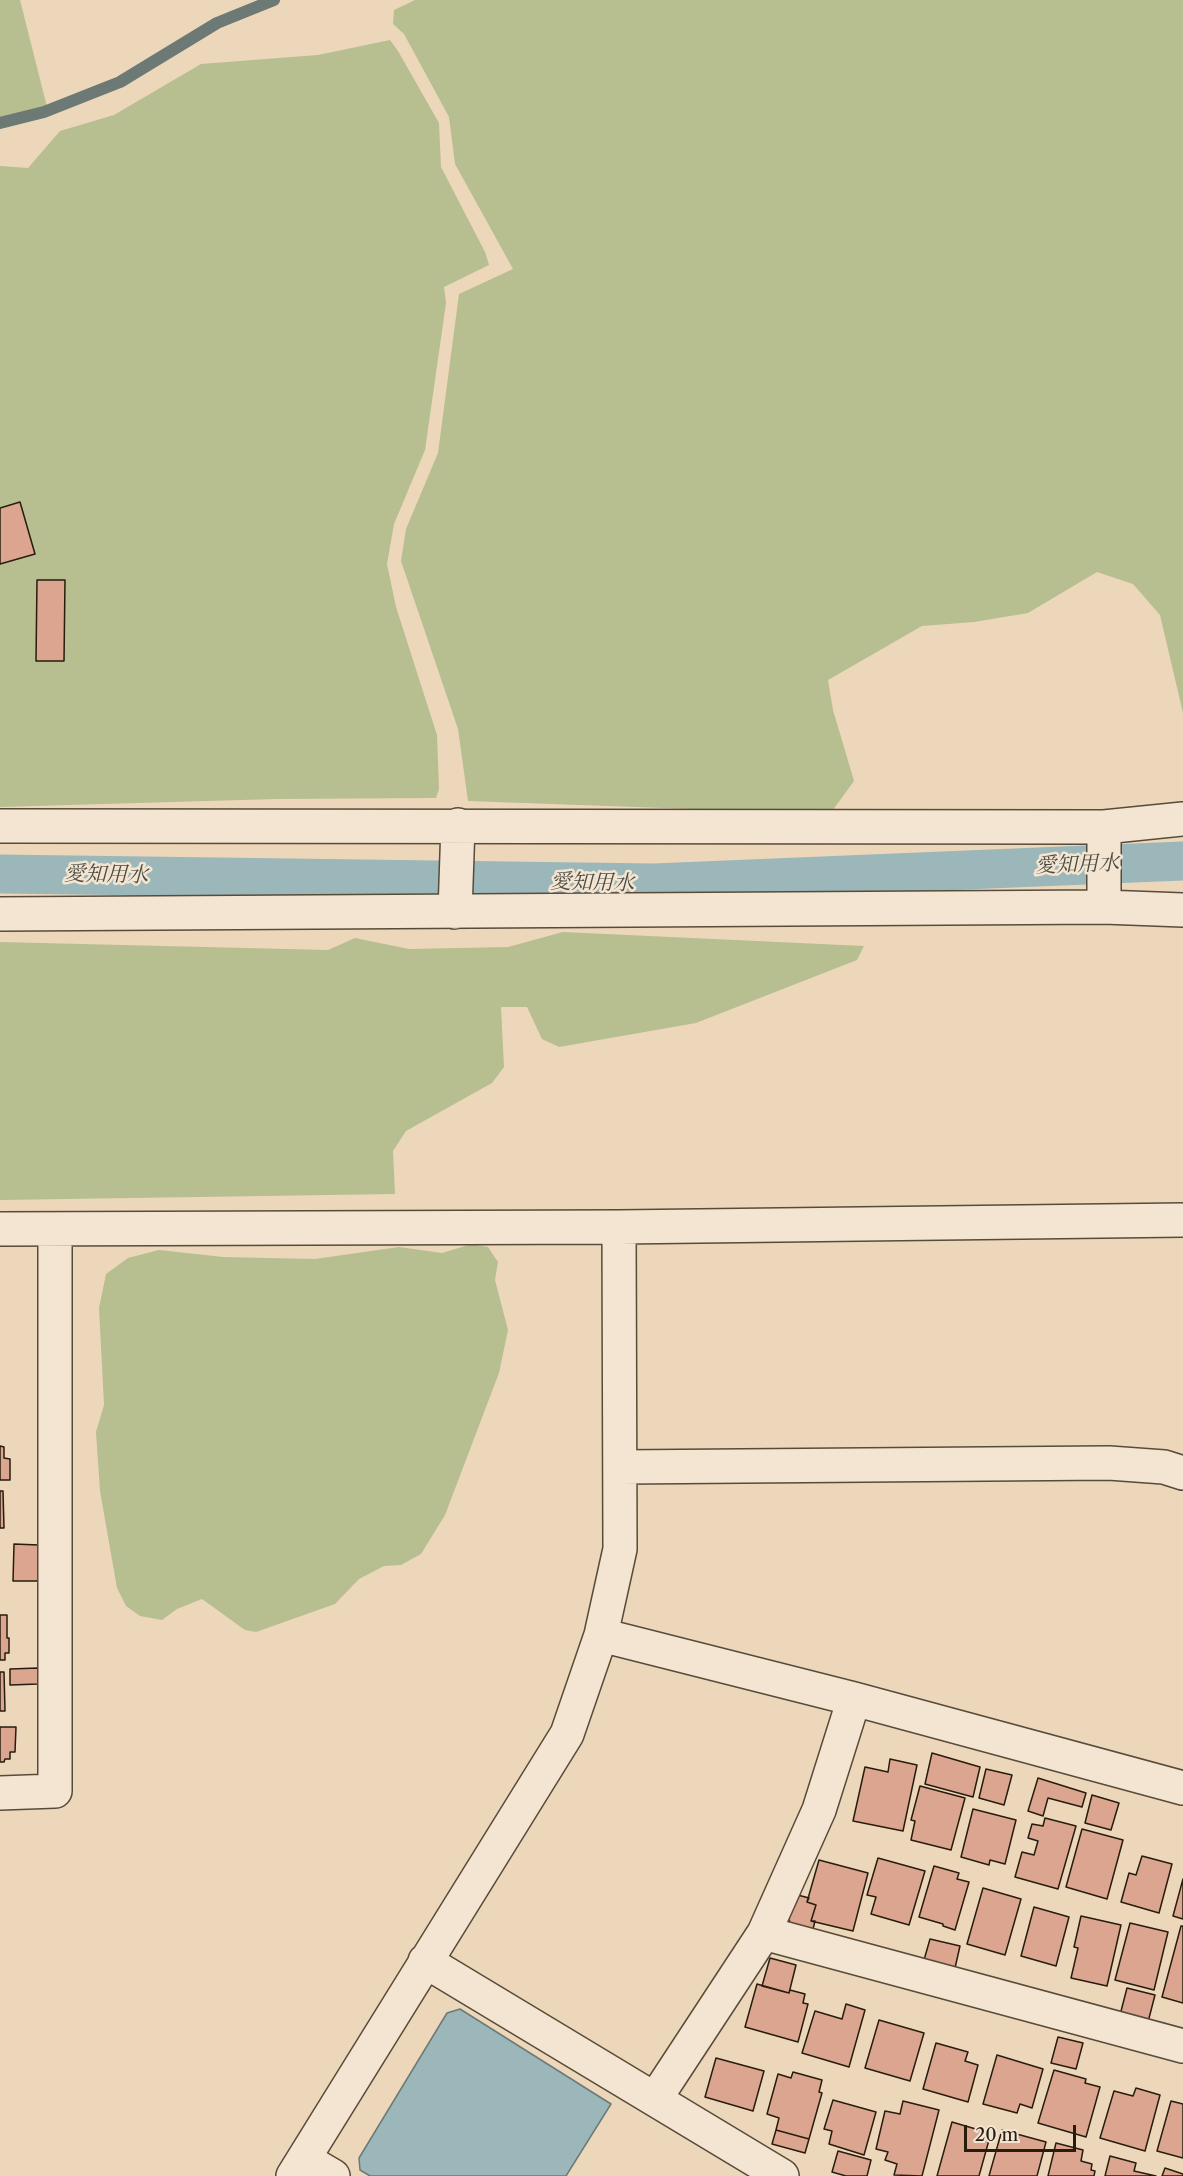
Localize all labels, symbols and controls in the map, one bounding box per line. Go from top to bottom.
water label: 愛知用水 [1035,851,1119,879]
water label: 愛知用水 [64,862,148,888]
water label: 愛知用水 [550,870,634,896]
scale bar [967,2113,1080,2151]
text: 20 m [975,2124,1018,2146]

